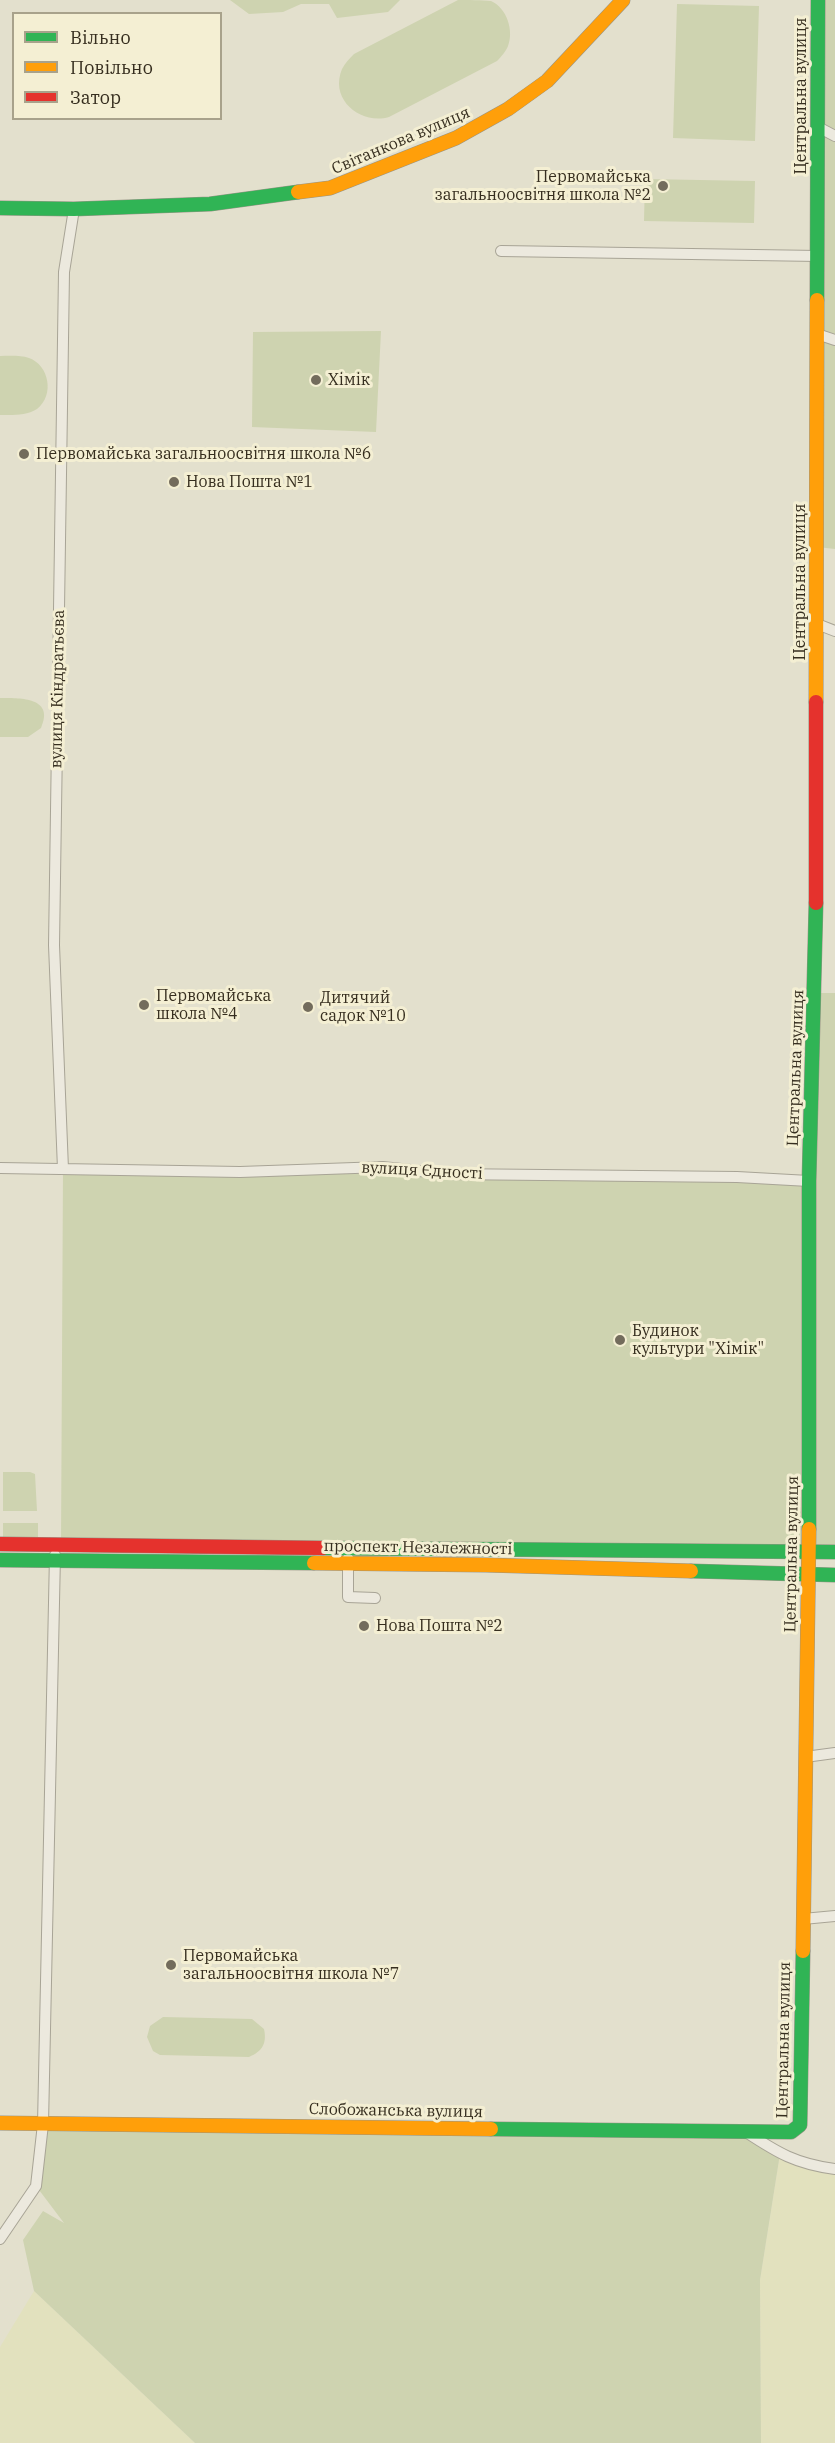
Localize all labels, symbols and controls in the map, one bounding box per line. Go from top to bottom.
legend [12,12,222,120]
street label: Центральна вулиця [791,18,811,174]
text: Вільно [70,26,131,49]
text: Повільно [70,56,153,79]
text: Затор [70,86,121,109]
street label: Світанкова вулиця [329,103,473,179]
place label: Первомайська загальноосвітня школа №2 [435,167,651,205]
marker: Первомайська загальноосвітня школа №2 [656,179,670,193]
place label: Хімік [328,370,370,390]
marker: Хімік [309,373,323,387]
place label: Первомайська загальноосвітня школа №6 [36,444,371,464]
marker: Первомайська загальноосвітня школа №6 [17,447,31,461]
place label: Нова Пошта №1 [186,472,313,492]
marker: Нова Пошта №1 [167,475,181,489]
street label: Центральна вулиця [790,504,810,660]
street label: вулиця Кіндратьєва [47,609,69,769]
place label: Первомайська школа №4 [156,986,271,1024]
place label: Дитячий садок №10 [320,988,406,1026]
street label: Центральна вулиця [784,989,808,1147]
marker: Первомайська школа №4 [137,998,151,1012]
marker: Дитячий садок №10 [301,1000,315,1014]
street label: вулиця Єдності [361,1158,483,1184]
place label: Будинок культури "Хімік" [632,1321,764,1359]
marker: Будинок культури "Хімік" [613,1333,627,1347]
street label: Центральна вулиця [781,1475,803,1633]
street label: проспект Незалежності [323,1537,513,1559]
place label: Нова Пошта №2 [376,1616,503,1636]
marker: Нова Пошта №2 [357,1619,371,1633]
place label: Первомайська загальноосвітня школа №7 [183,1946,399,1984]
marker: Первомайська загальноосвітня школа №7 [164,1958,178,1972]
street label: Центральна вулиця [773,1961,795,2119]
street label: Слобожанська вулиця [309,2100,483,2122]

